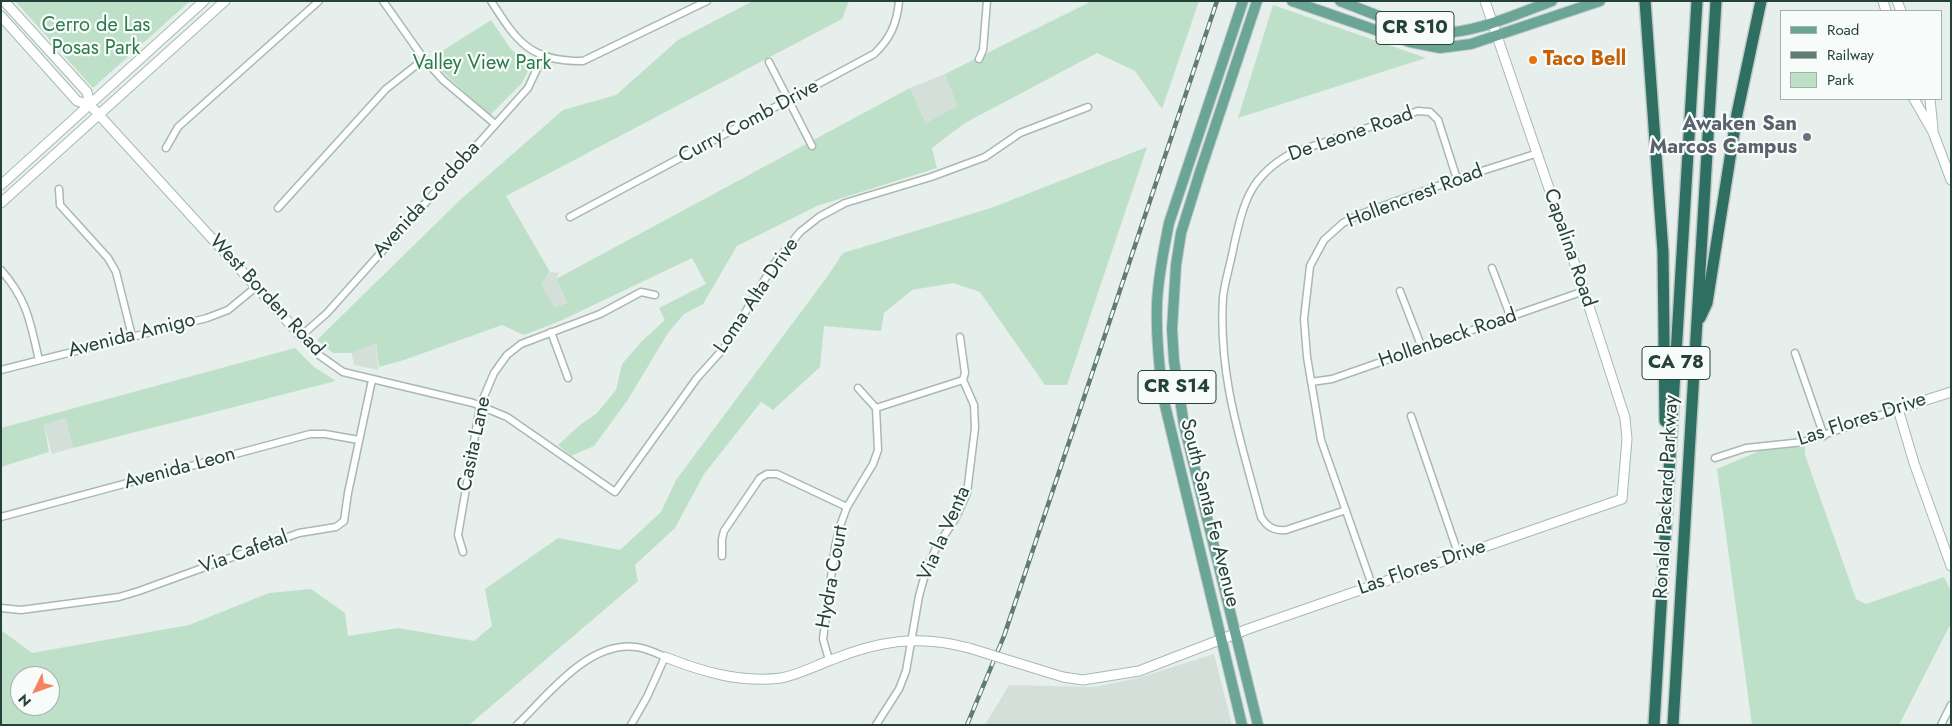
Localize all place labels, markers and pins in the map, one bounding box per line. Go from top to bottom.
place label: Taco Bell [1543,48,1626,72]
marker: Taco Bell [1527,54,1539,66]
place label: Awaken San Marcos Campus [1650,113,1797,160]
marker: Awaken San Marcos Campus [1801,131,1813,143]

